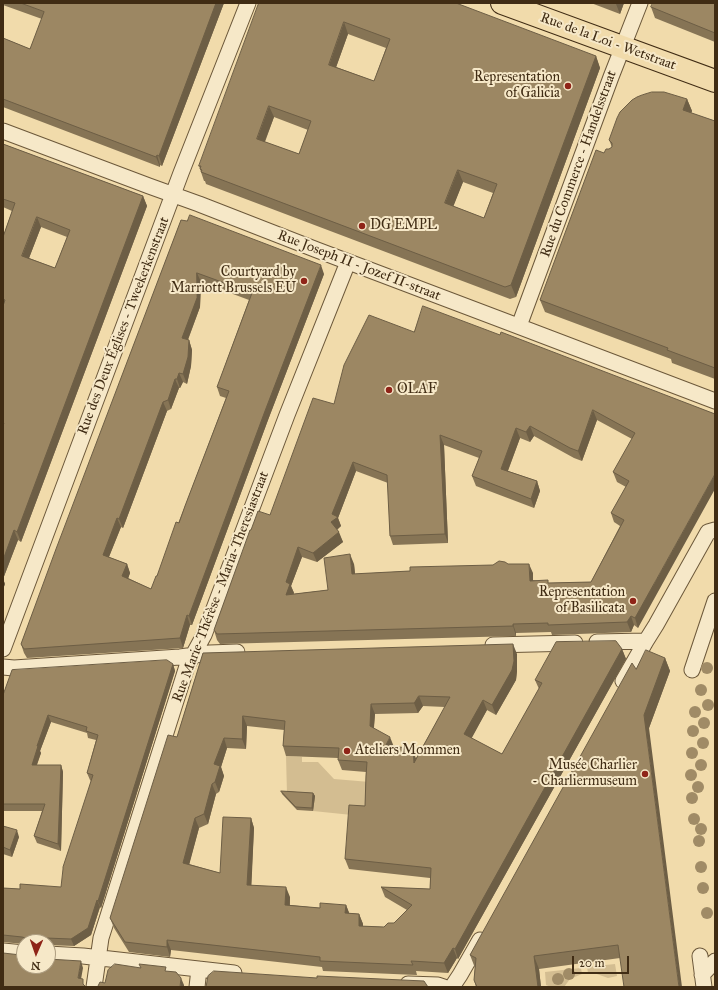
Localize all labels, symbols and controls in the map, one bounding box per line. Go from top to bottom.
street label: Rue de la Loi - Wetstraat [538,10,678,74]
street label: Rue du Commerce - Handelsstraat [537,68,621,260]
place label: Representation of Galicia [474,70,560,102]
marker: Representation of Galicia [563,81,573,91]
street label: Rue des Deux Églises - Tweekerkenstraat [75,215,173,437]
place label: DG EMPL [370,218,437,234]
marker: DG EMPL [357,221,367,231]
street label: Rue Joseph II - Jozef II-straat [275,227,443,305]
place label: Courtyard by Marriott Brussels EU [170,265,296,298]
marker: Courtyard by Marriott Brussels EU [299,276,309,286]
place label: OLAF [397,382,437,398]
marker: OLAF [384,385,394,395]
street label: Rue Marie-Thérèse - Maria-Theresiastraat [169,469,273,705]
place label: Representation of Basilicata [539,585,625,618]
marker: Representation of Basilicata [628,596,638,606]
place label: Ateliers Mommen [355,743,460,759]
marker: Ateliers Mommen [342,746,352,756]
place label: Musée Charlier - Charliermuseum [532,758,637,790]
marker: Musée Charlier - Charliermuseum [640,769,650,779]
north arrow [16,934,56,974]
scale bar [574,948,631,974]
text: 20 m [579,956,605,970]
text: N [31,959,40,972]

